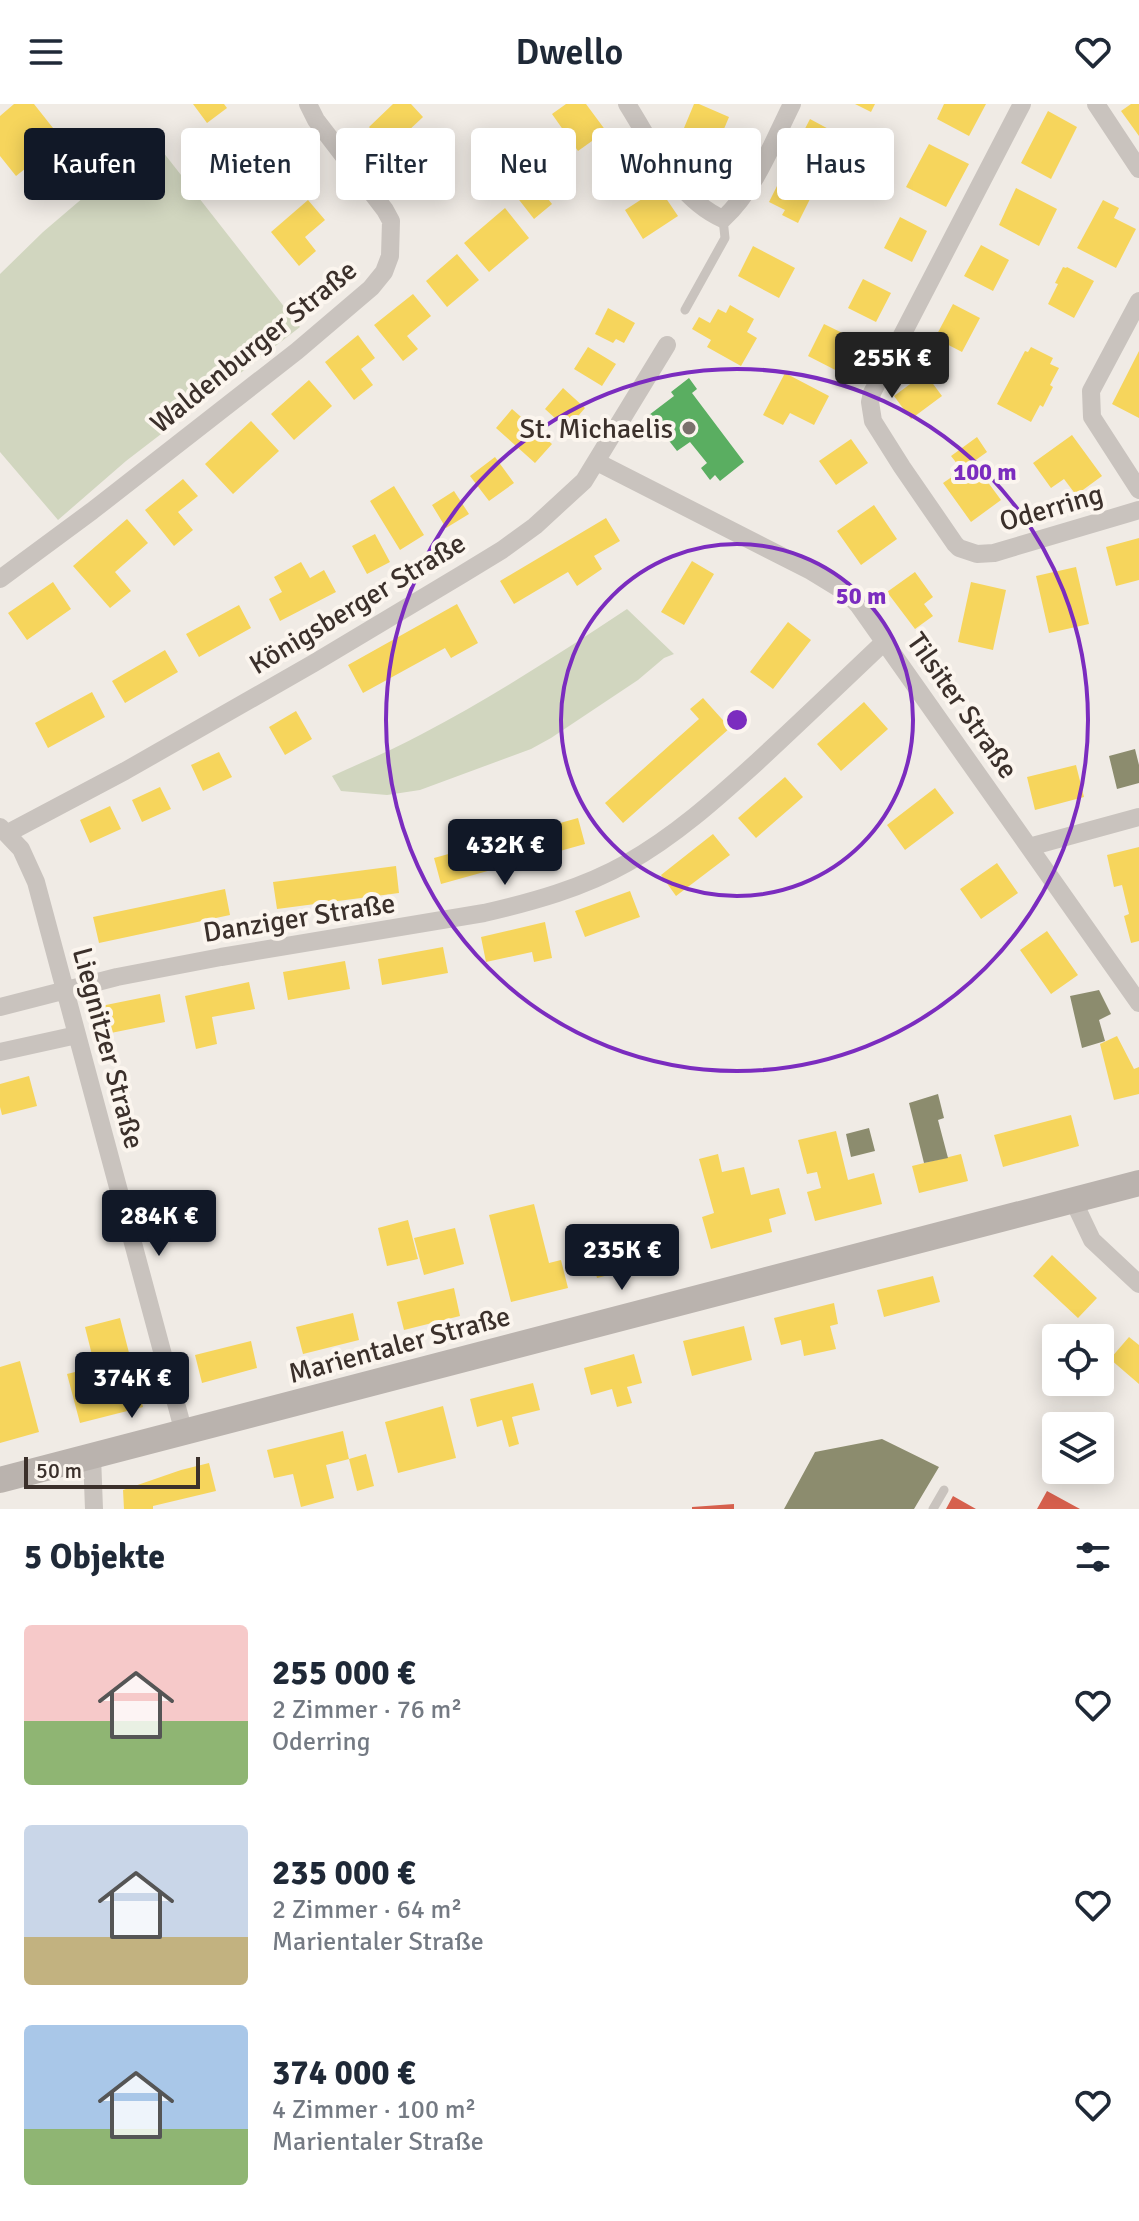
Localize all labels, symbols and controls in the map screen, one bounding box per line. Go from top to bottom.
icon: menu [24,30,68,74]
text: Dwello [516,30,623,75]
icon: heart [1071,30,1115,74]
chip: Kaufen [24,128,165,200]
chip: Mieten [181,128,320,200]
chip: Filter [336,128,455,200]
chip: Neu [471,128,576,200]
chip: Wohnung [592,128,761,200]
chip: Haus [777,128,894,200]
street label: Waldenburger Straße [144,253,364,440]
pin: 255K € [827,332,957,400]
text: 255K € [853,342,931,374]
place label: St. Michaelis [519,412,673,446]
marker: St. Michaelis [680,419,698,437]
text: 100 m [953,457,1017,487]
street label: Oderring [996,477,1107,539]
street label: Königsberger Straße [243,526,472,682]
text: 50 m [836,581,886,611]
street label: Tilsiter Straße [899,626,1025,785]
centre of rings [723,706,751,734]
pin: 432K € [440,819,570,887]
text: 432K € [466,829,544,861]
street label: Danziger Straße [201,886,398,950]
street label: Liegnitzer Straße [65,944,151,1153]
pin: 284K € [94,1190,224,1258]
text: 284K € [120,1200,198,1232]
pin: 235K € [557,1224,687,1292]
text: 235K € [583,1234,661,1266]
street label: Marientaler Straße [285,1299,514,1391]
map controls [1042,1324,1114,1484]
button: locate [1042,1324,1114,1396]
pin: 374K € [67,1352,197,1420]
text: 374K € [93,1362,171,1394]
button: layers [1042,1412,1114,1484]
scale bar [24,1453,200,1489]
text: 50 m [36,1457,82,1484]
icon: filters [1071,1535,1115,1579]
text: 5 Objekte [24,1536,165,1578]
text: 255 000 € [272,1652,415,1694]
icon: home [88,1657,184,1753]
icon: heart [1071,1683,1115,1727]
text: 2 Zimmer · 76 m² [272,1694,462,1726]
text: Oderring [272,1726,370,1758]
text: 235 000 € [272,1852,415,1894]
icon: home [88,1857,184,1953]
icon: heart [1071,1883,1115,1927]
text: 2 Zimmer · 64 m² [272,1894,462,1926]
text: Marientaler Straße [272,1926,484,1958]
text: 374 000 € [272,2052,415,2094]
icon: home [88,2057,184,2153]
icon: heart [1071,2083,1115,2127]
text: 4 Zimmer · 100 m² [272,2094,476,2126]
text: Marientaler Straße [272,2126,484,2158]

